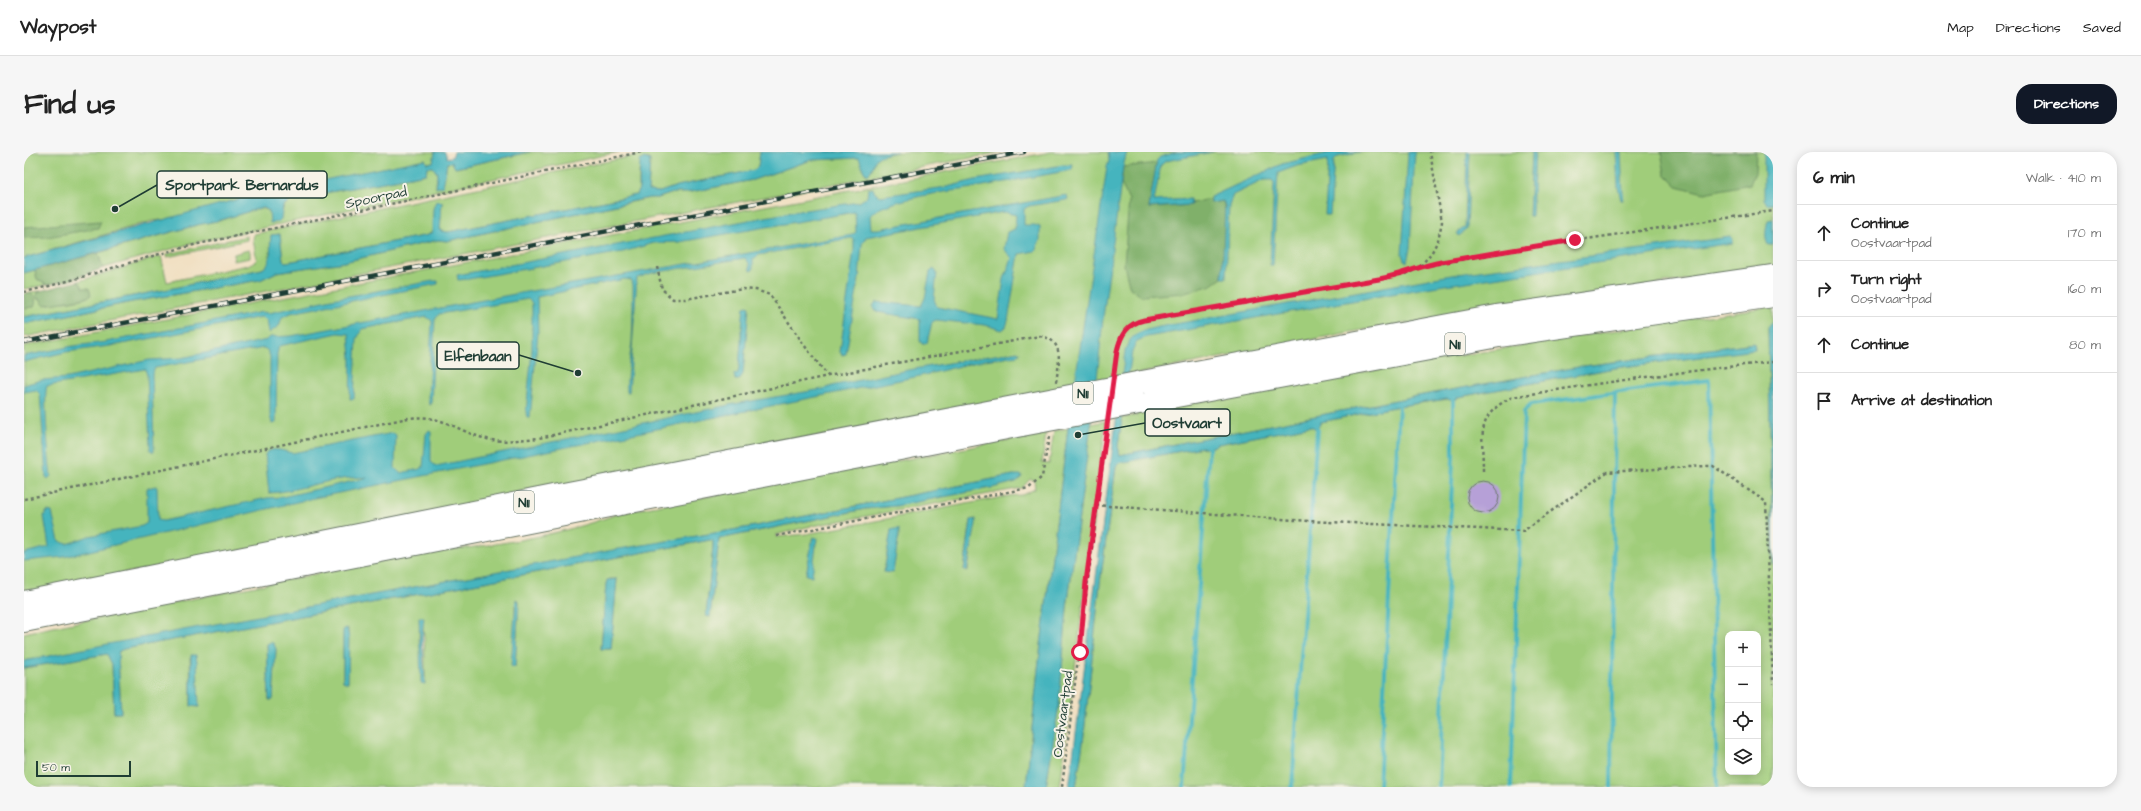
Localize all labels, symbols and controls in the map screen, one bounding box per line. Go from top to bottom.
text: Waypost [20,14,96,41]
text: Map [1947,18,1974,38]
text: Directions [1996,18,2061,38]
text: Saved [2083,18,2121,38]
button: Directions [2016,84,2117,124]
text: Find us [24,85,115,124]
text: 6 min [1813,166,1855,190]
text: Walk · 410 m [2026,169,2101,187]
callout: Sportpark Bernardus [157,171,327,198]
text: Sportpark Bernardus [164,175,319,196]
street label: Spoorpad [344,182,409,214]
text: Continue [1851,213,1909,234]
icon: ahead [1813,222,1835,244]
text: 170 m [2068,224,2101,242]
route end [1566,231,1584,249]
text: Oostvaartpad [1851,234,1932,252]
text: Turn right [1851,269,1922,290]
icon: right [1813,278,1835,300]
text: 160 m [2068,280,2101,298]
text: Oostvaartpad [1851,290,1932,308]
road number: N11 [1445,333,1465,355]
icon: ahead [1813,334,1835,356]
text: Continue [1851,334,1909,355]
text: 80 m [2069,336,2101,354]
callout: Elfenbaan [437,342,519,369]
text: Elfenbaan [445,346,512,367]
road number: N11 [1073,382,1093,404]
icon: arrive [1813,390,1835,412]
text: Arrive at destination [1851,390,1992,411]
callout: Oostvaart [1145,409,1230,436]
text: Oostvaart [1152,413,1223,434]
road number: N11 [514,491,534,513]
map controls [1725,631,1761,775]
button: + [1725,631,1761,667]
route start [1071,643,1089,661]
button: − [1725,667,1761,703]
street label: Oostvaartpad [1048,670,1078,758]
button: locate [1725,703,1761,739]
button: layers [1725,739,1761,775]
scale bar [36,759,131,778]
text: 50 m [42,760,70,775]

